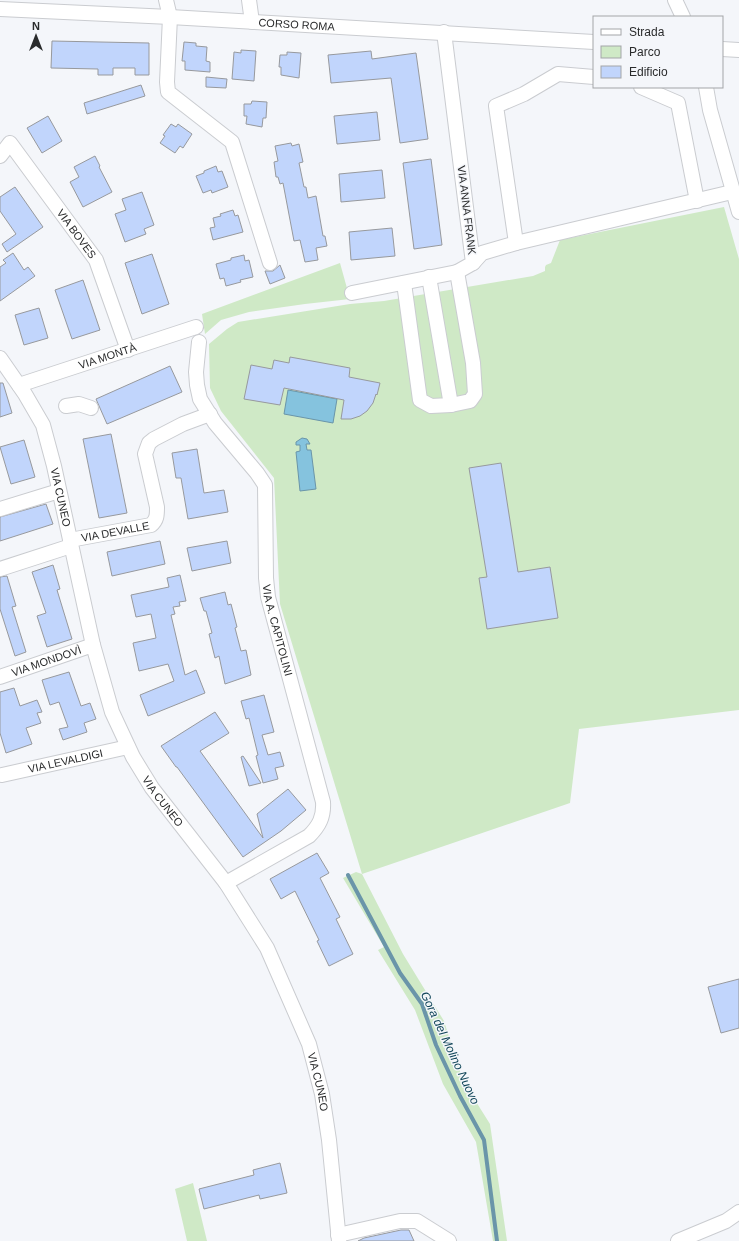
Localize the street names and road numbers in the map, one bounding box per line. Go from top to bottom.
street label: CORSO ROMA [258,16,336,33]
street label: VIA ANNA FRANK [456,165,479,256]
street label: VIA BOVES [55,207,99,261]
street label: VIA MONTÀ [77,341,138,371]
street label: VIA CUNEO [49,467,73,528]
street label: VIA DEVALLE [80,519,150,544]
street label: VIA A. CAPITOLINI [261,584,295,677]
street label: VIA MONDOVÌ [10,644,83,679]
street label: VIA LEVALDIGI [27,747,104,775]
street label: VIA CUNEO [140,774,186,829]
street label: VIA CUNEO [305,1051,331,1112]

